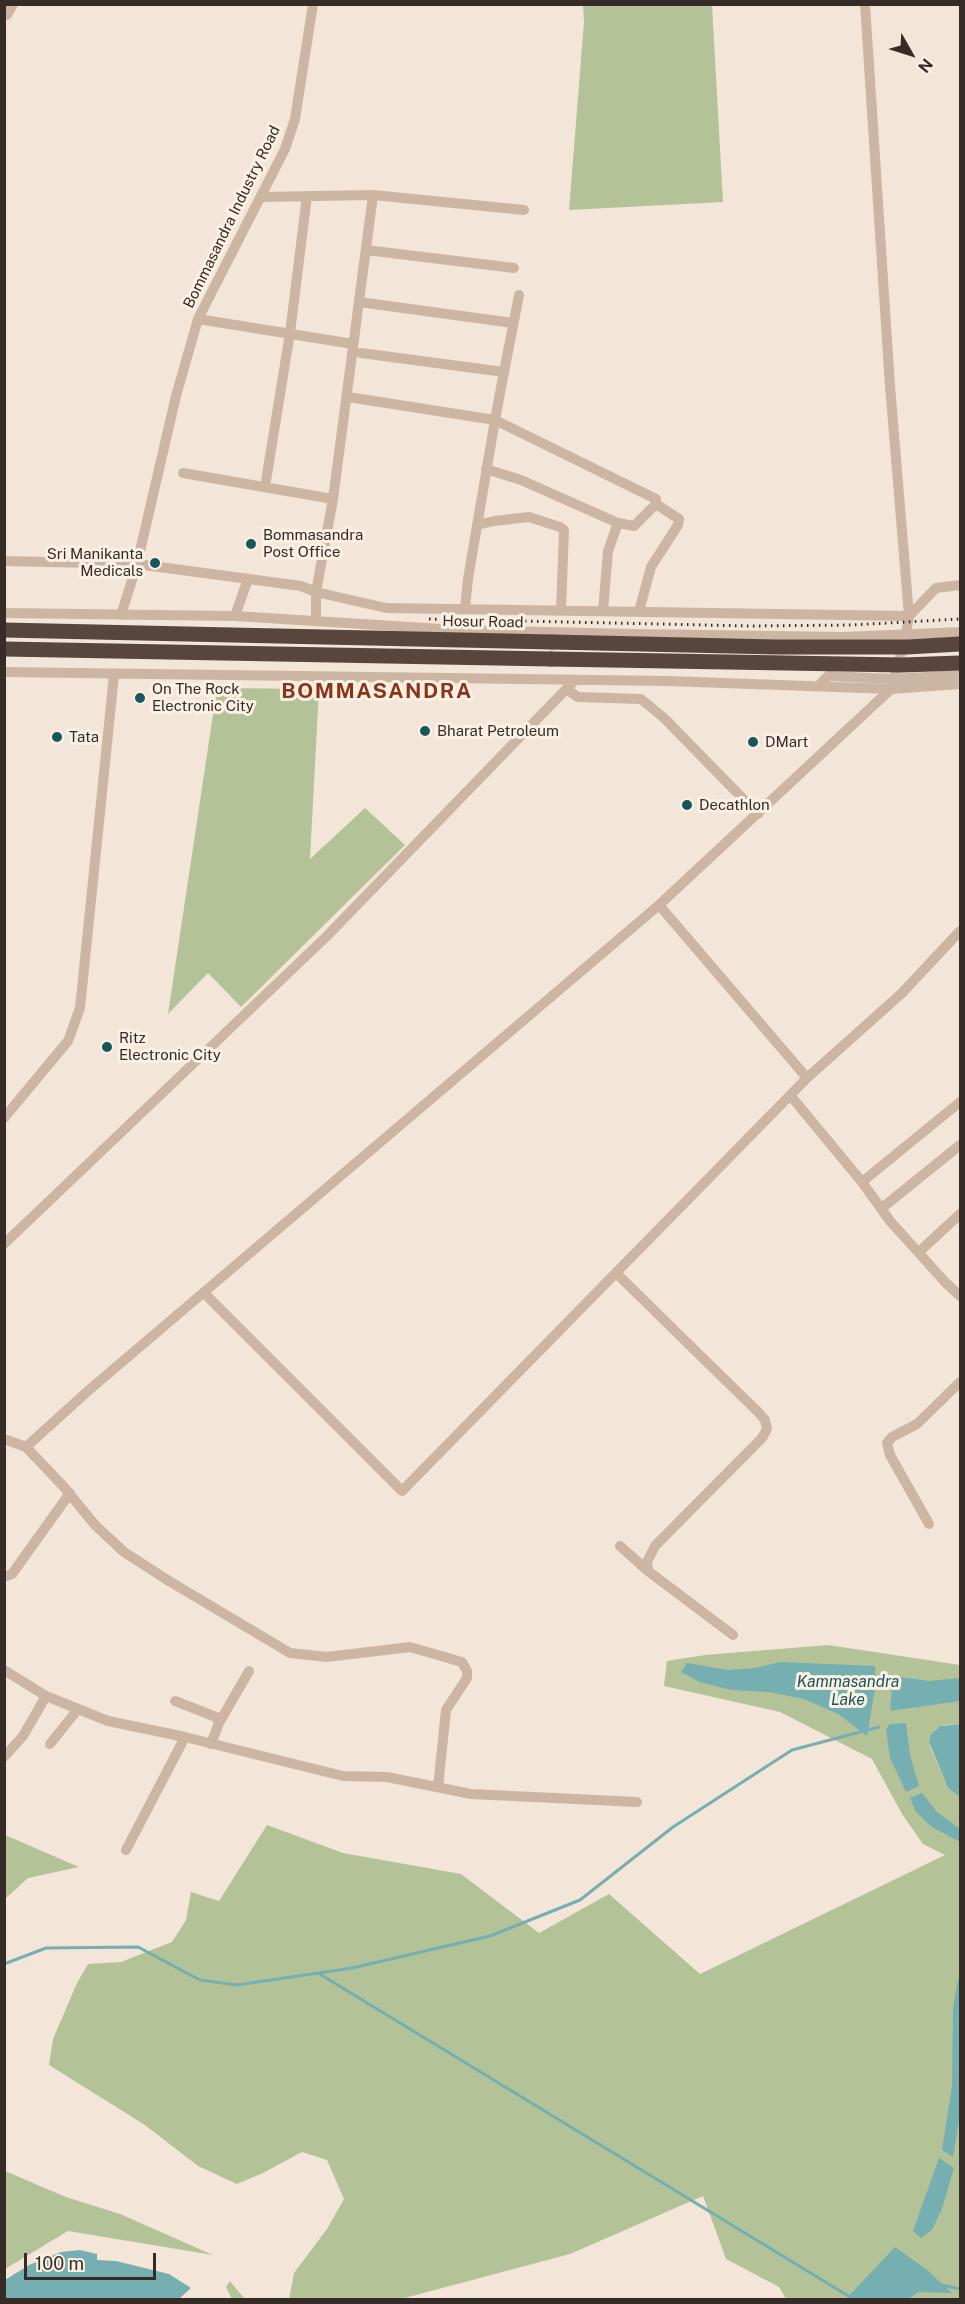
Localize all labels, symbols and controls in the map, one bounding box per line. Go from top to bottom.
north arrow [881,24,941,84]
text: N [914,55,937,76]
street label: Bommasandra Industry Road [180,123,284,311]
place label: Bommasandra Post Office [263,526,363,561]
marker: Bommasandra Post Office [244,537,258,551]
place label: Sri Manikanta Medicals [47,545,143,580]
marker: Sri Manikanta Medicals [148,556,162,570]
street label: Hosur Road [442,612,524,632]
district label: BOMMASANDRA [281,679,473,705]
place label: On The Rock Electronic City [152,680,254,715]
marker: On The Rock Electronic City [133,691,147,705]
place label: Bharat Petroleum [437,722,559,740]
marker: Bharat Petroleum [418,724,432,738]
place label: Tata [69,728,99,746]
marker: Tata [50,730,64,744]
place label: DMart [765,733,808,751]
marker: DMart [746,735,760,749]
place label: Decathlon [699,796,770,814]
marker: Decathlon [680,798,694,812]
place label: Ritz Electronic City [119,1029,221,1064]
marker: Ritz Electronic City [100,1040,114,1054]
water label: Kammasandra Lake [797,1672,899,1710]
scale bar [27,2241,159,2279]
text: 100 m [35,2253,84,2274]

